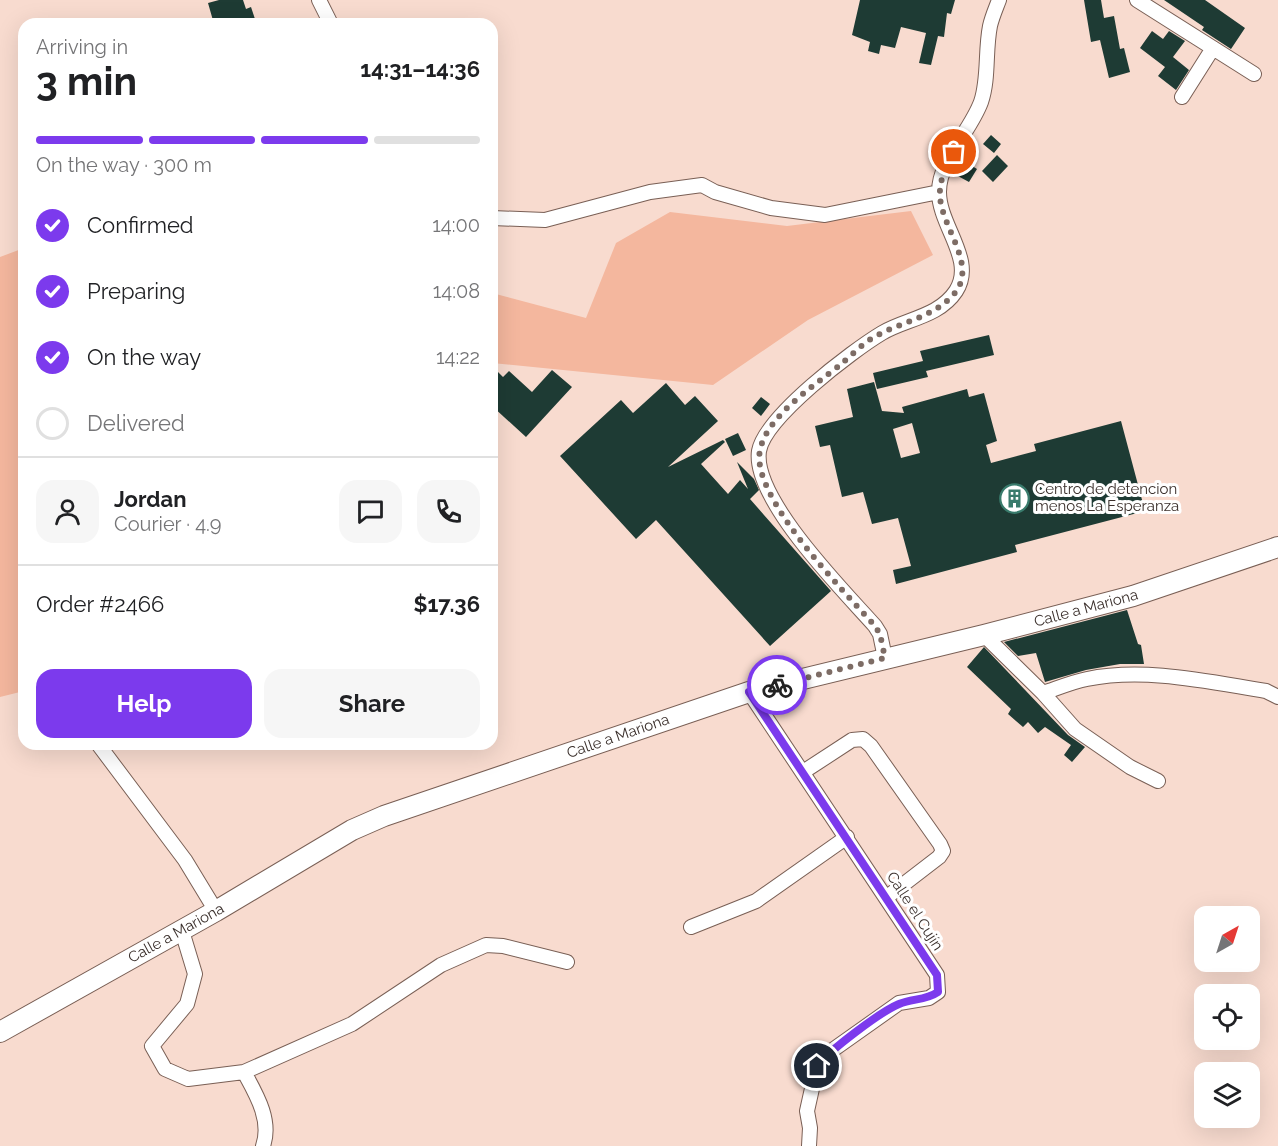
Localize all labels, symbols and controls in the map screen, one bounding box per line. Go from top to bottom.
text: Arriving in [36,35,128,59]
text: 14:31–14:36 [360,56,480,82]
text: 3 min [36,58,137,104]
pin [928,126,979,177]
icon: bag [937,135,970,168]
text: On the way · 300 m [36,153,212,177]
icon: check [36,209,69,242]
text: Confirmed [87,212,194,238]
text: 14:00 [432,213,480,237]
icon: check [36,275,69,308]
text: Preparing [87,278,185,304]
text: 14:08 [433,279,480,303]
icon: check [36,341,69,374]
text: On the way [87,344,201,370]
text: 14:22 [436,345,480,369]
text: Delivered [87,410,185,436]
button: person [36,480,99,543]
button: chat [339,480,402,543]
button: phone [417,480,480,543]
place label: Centro de detencion menos La Esperanza [1035,480,1179,515]
building icon: Centro de detencion menos La Esperanza [998,482,1030,514]
text: Jordan [114,486,186,512]
text: Courier · 4.9 [114,512,222,536]
street label: Calle a Mariona [1032,585,1140,631]
text: Order #2466 [36,591,164,617]
text: $17.36 [413,591,480,617]
courier [747,655,807,715]
button: Help [36,669,252,738]
button: Share [264,669,480,738]
icon: bike [761,669,794,702]
street label: Calle a Mariona [565,710,671,762]
street label: Calle el Cujín [883,868,947,954]
street label: Calle a Mariona [125,899,227,967]
north arrow [1194,906,1260,972]
map controls [1194,906,1260,1128]
button: locate [1194,984,1260,1050]
pin [791,1040,842,1091]
icon: home [800,1049,833,1082]
button: layers [1194,1062,1260,1128]

